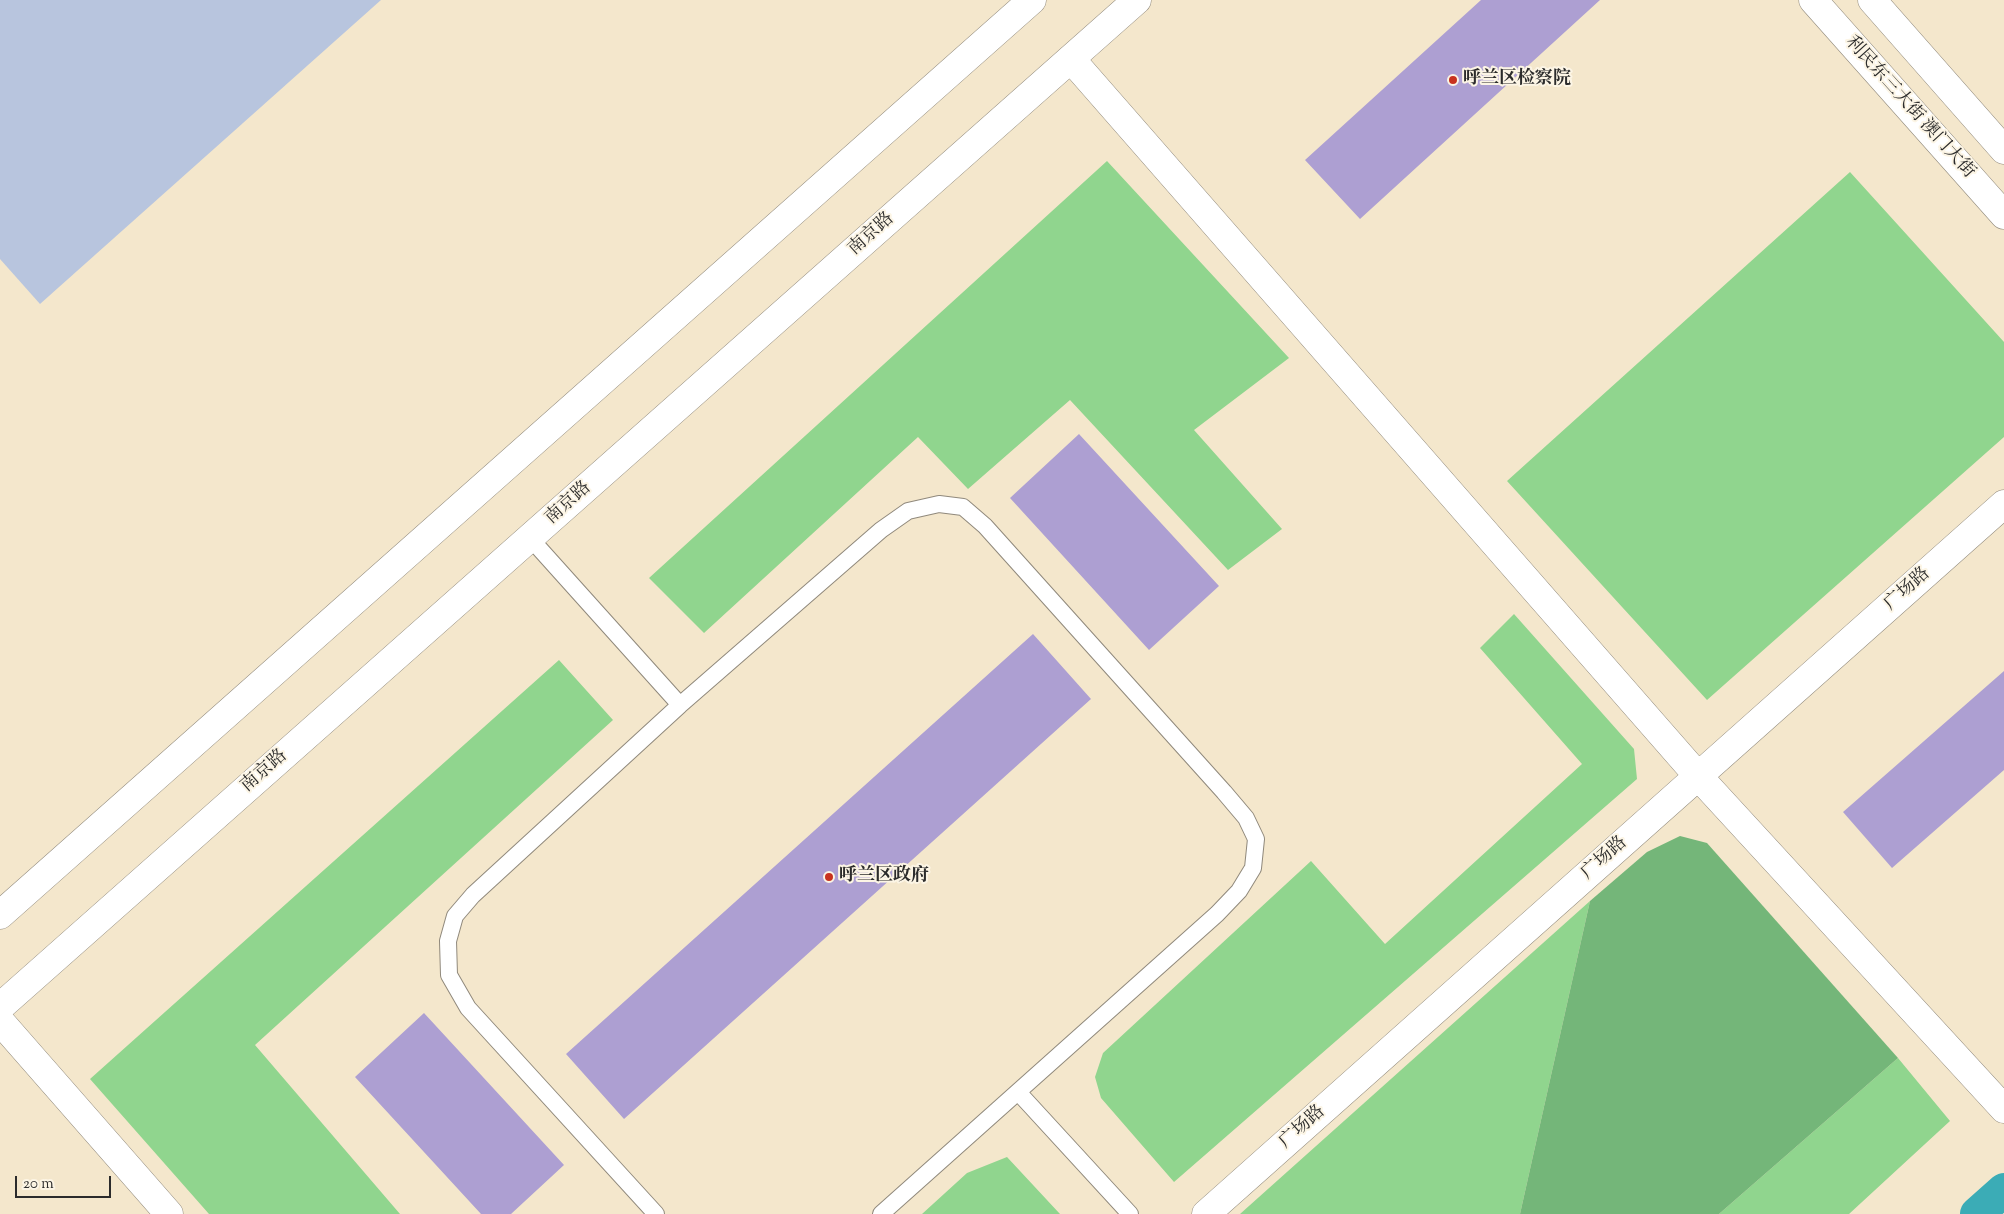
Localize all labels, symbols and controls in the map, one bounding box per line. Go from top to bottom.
street label: 利民东三大街 澳门大街 [1839,32,1979,184]
place label: 呼兰区检察院 [1463,69,1571,91]
marker: 呼兰区检察院 [1447,74,1459,86]
street label: 南京路 [845,209,899,261]
street label: 南京路 [542,478,596,530]
street label: 广场路 [1881,564,1935,616]
street label: 南京路 [238,746,292,798]
street label: 广场路 [1578,833,1632,885]
place label: 呼兰区政府 [839,866,929,888]
marker: 呼兰区政府 [823,871,835,883]
street label: 广场路 [1276,1102,1330,1154]
scale bar [18,1166,114,1198]
text: 20 m [23,1174,54,1195]

